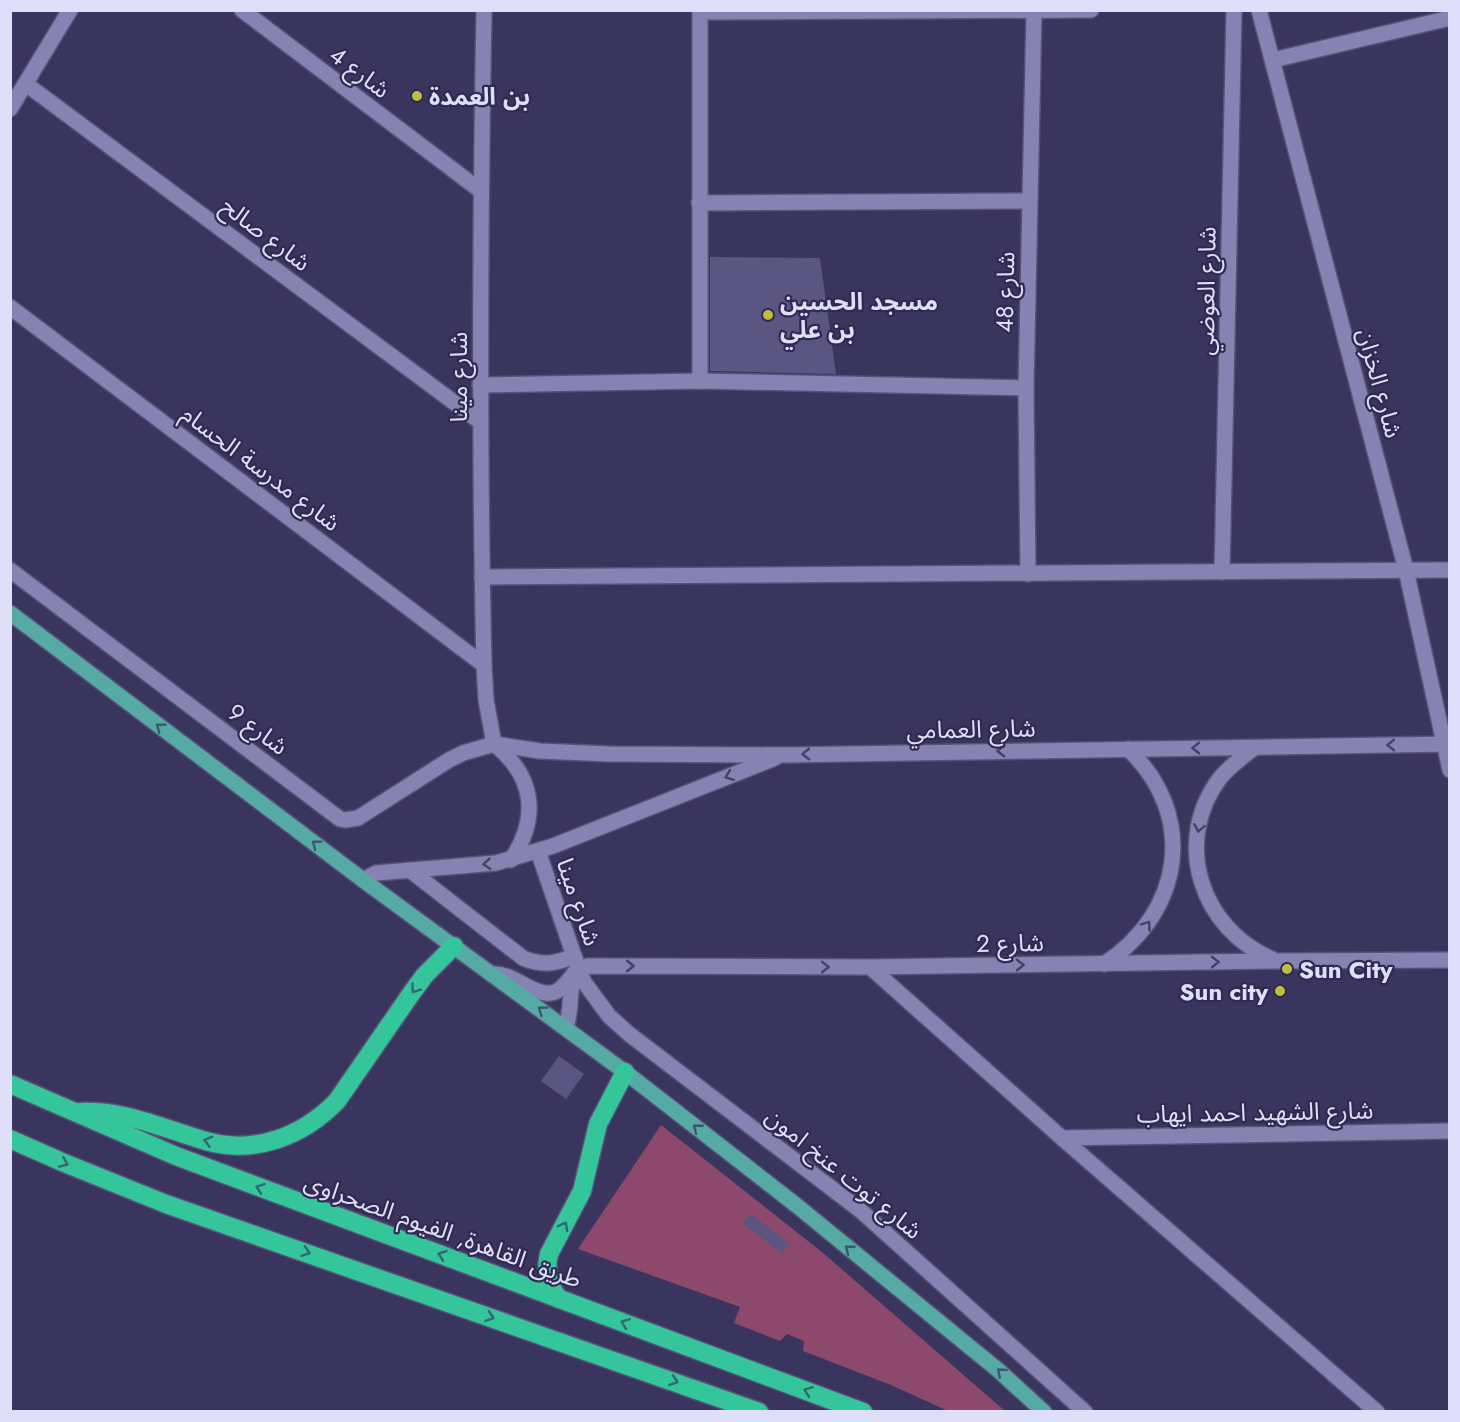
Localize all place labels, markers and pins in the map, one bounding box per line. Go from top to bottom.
place label: بن العمدة [429,79,530,114]
marker: بن العمدة [410,89,424,103]
place label: مسجد الحسين بن علي [780,284,938,349]
marker: مسجد الحسين بن علي [761,308,775,322]
place label: Sun City [1299,952,1393,987]
marker: Sun City [1280,962,1294,976]
place label: Sun city [1180,974,1268,1009]
marker: Sun city [1273,984,1287,998]

